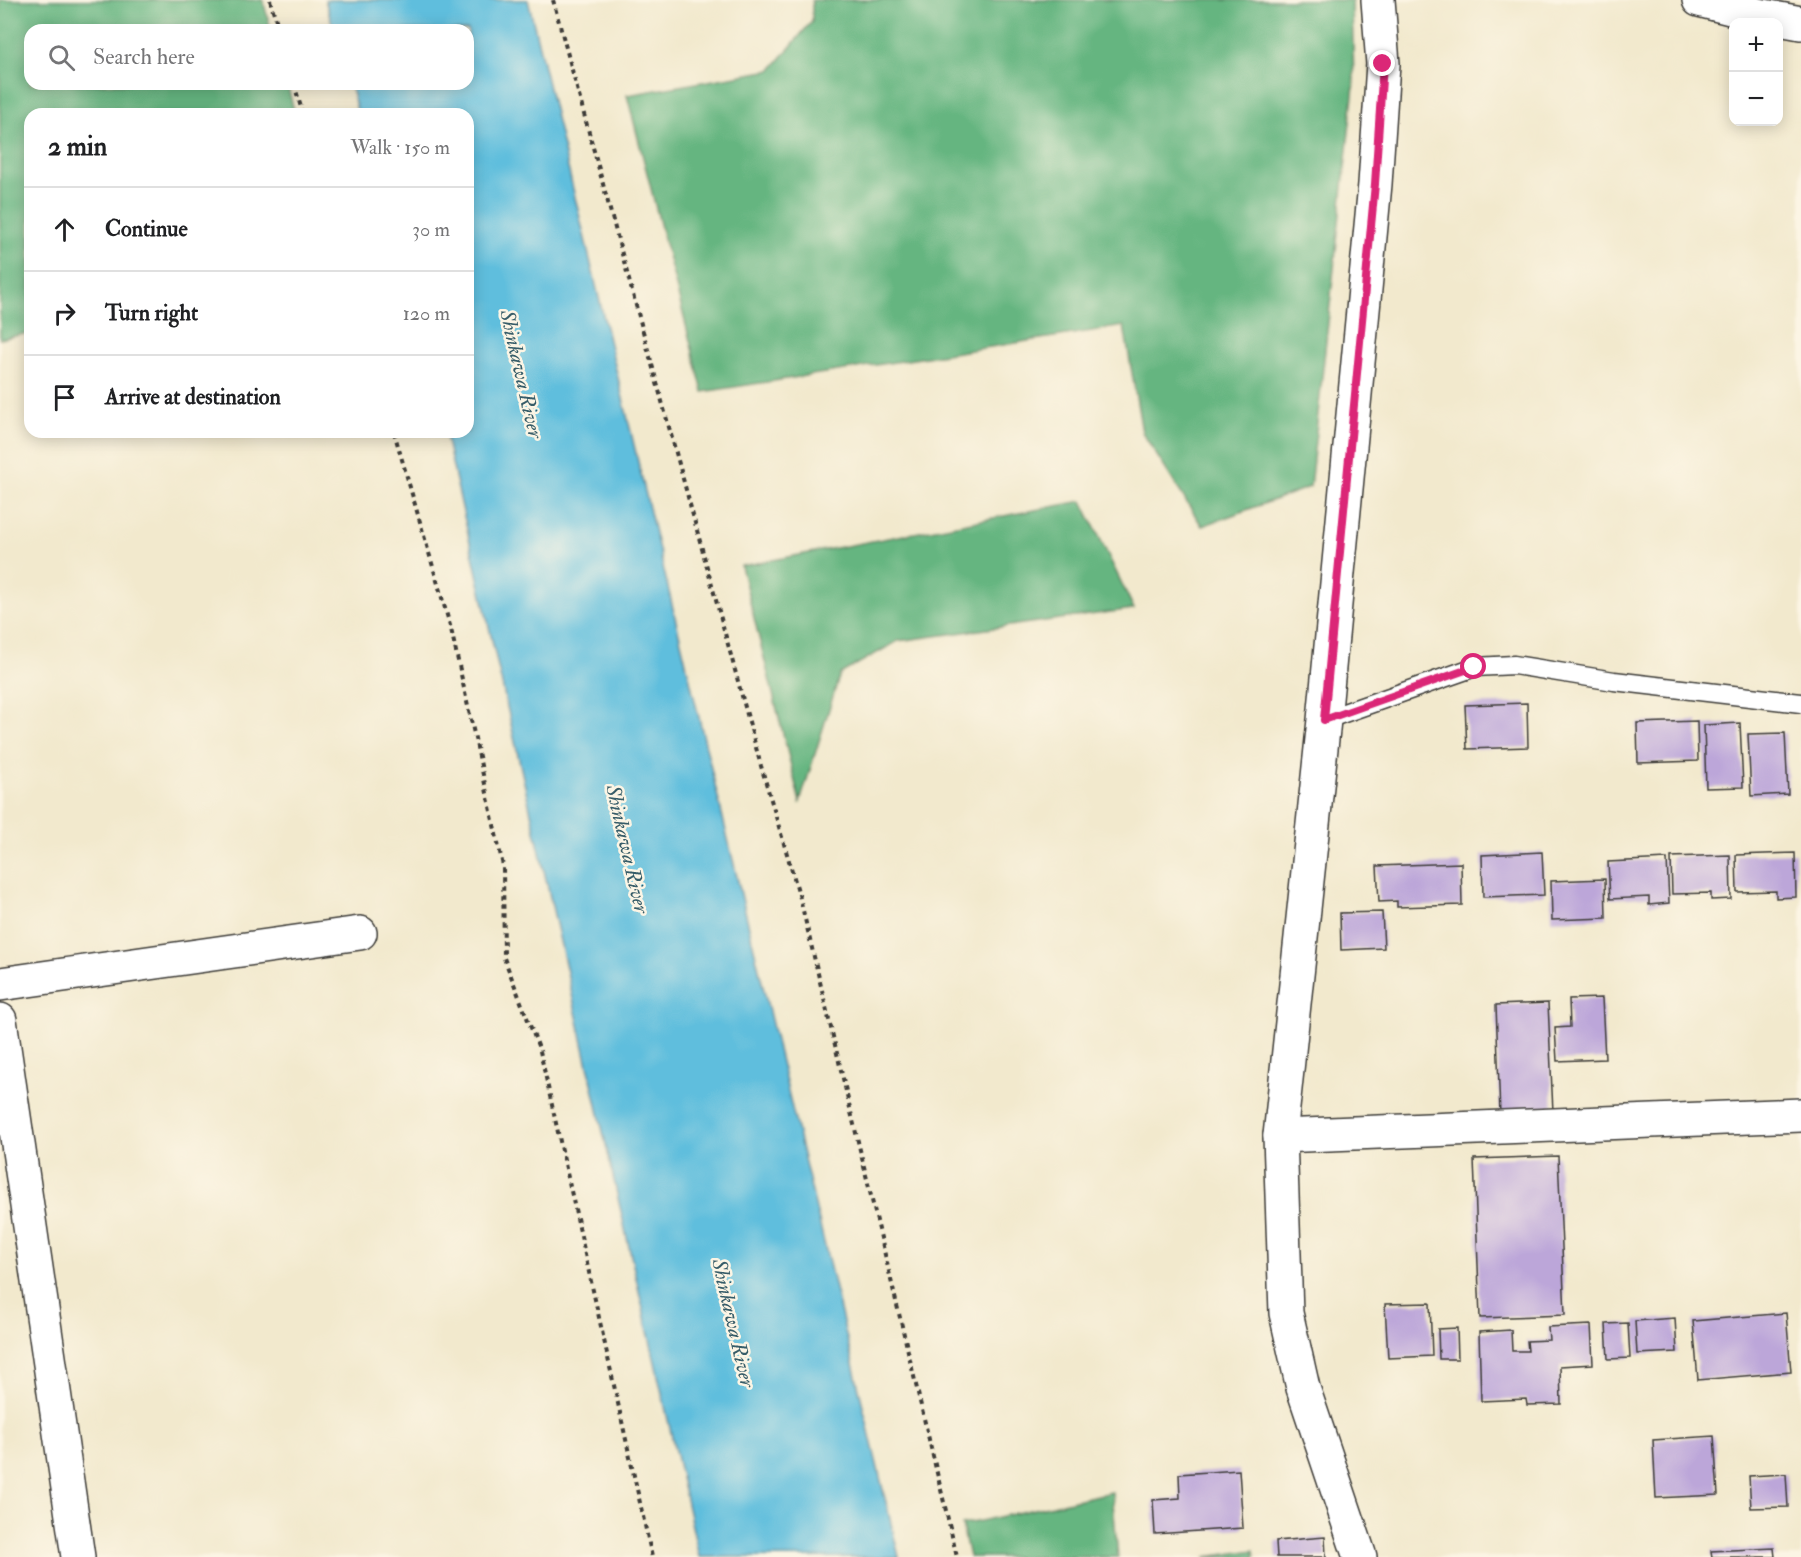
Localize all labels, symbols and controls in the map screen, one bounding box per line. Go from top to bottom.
map controls [1729,18,1783,126]
button: + [1729,18,1783,72]
search box [24,24,474,90]
icon: search [45,41,78,74]
text: Search here [93,43,195,71]
route end [1369,50,1395,76]
button: − [1729,72,1783,126]
text: 2 min [48,131,107,163]
text: Walk · 150 m [350,135,450,160]
icon: ahead [48,213,81,246]
text: Continue [105,215,188,243]
text: 30 m [412,217,450,242]
icon: right [48,297,81,330]
text: Turn right [105,299,198,327]
text: 120 m [403,301,450,326]
water label: Shinkawa River [493,306,549,442]
icon: arrive [48,381,81,414]
text: Arrive at destination [105,383,281,411]
route start [1460,653,1486,679]
water label: Shinkawa River [599,781,655,917]
water label: Shinkawa River [705,1255,761,1391]

